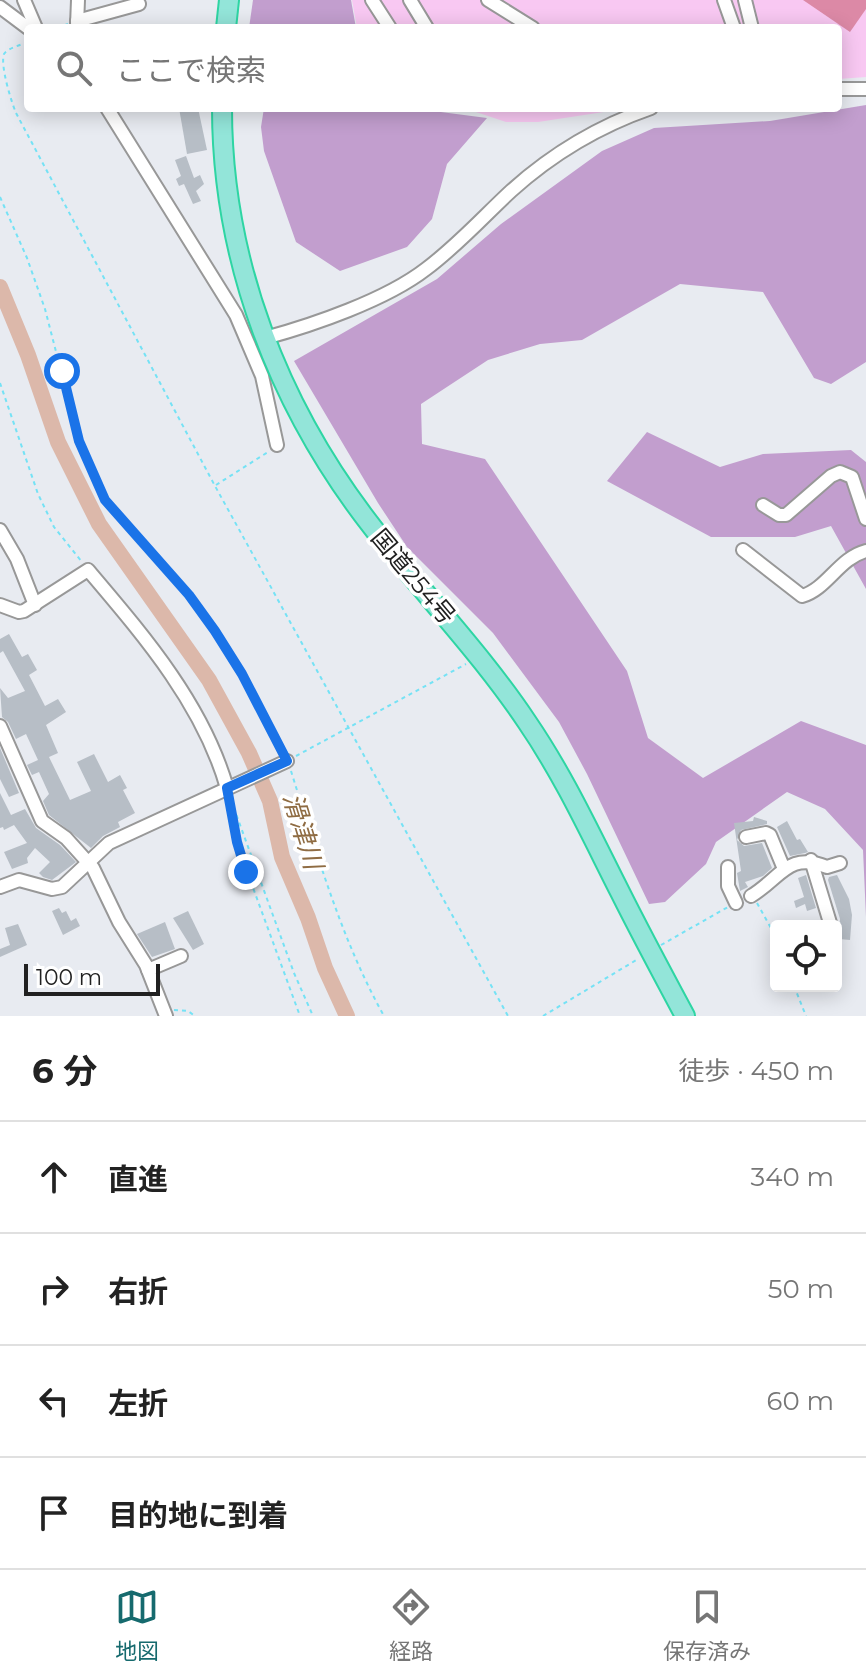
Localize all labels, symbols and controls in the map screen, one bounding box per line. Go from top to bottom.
search box [24,24,842,112]
icon: search [52,46,96,90]
text: ここで検索 [116,52,266,89]
route start [44,353,80,389]
street label: 国道254号 [365,523,461,630]
water label: 滑津川 [276,789,331,876]
route end [228,854,264,890]
map controls [770,920,842,992]
button: locate [770,920,842,992]
scale bar [24,960,160,996]
text: 100 m [36,964,102,991]
text: 6 分 [32,1050,97,1092]
text: 徒歩 · 450 m [678,1055,834,1087]
icon: ahead [32,1155,76,1199]
text: 直進 [108,1161,168,1198]
text: 340 m [751,1161,834,1193]
icon: right [32,1267,76,1311]
text: 右折 [108,1273,168,1310]
text: 50 m [768,1273,834,1305]
icon: left [32,1379,76,1423]
text: 左折 [108,1385,168,1422]
text: 60 m [767,1385,834,1417]
icon: arrive [32,1491,76,1535]
text: 目的地に到着 [108,1497,288,1534]
tab: 地図 [115,1585,159,1665]
tab: 経路 [389,1585,433,1665]
tab: 保存済み [663,1585,751,1665]

